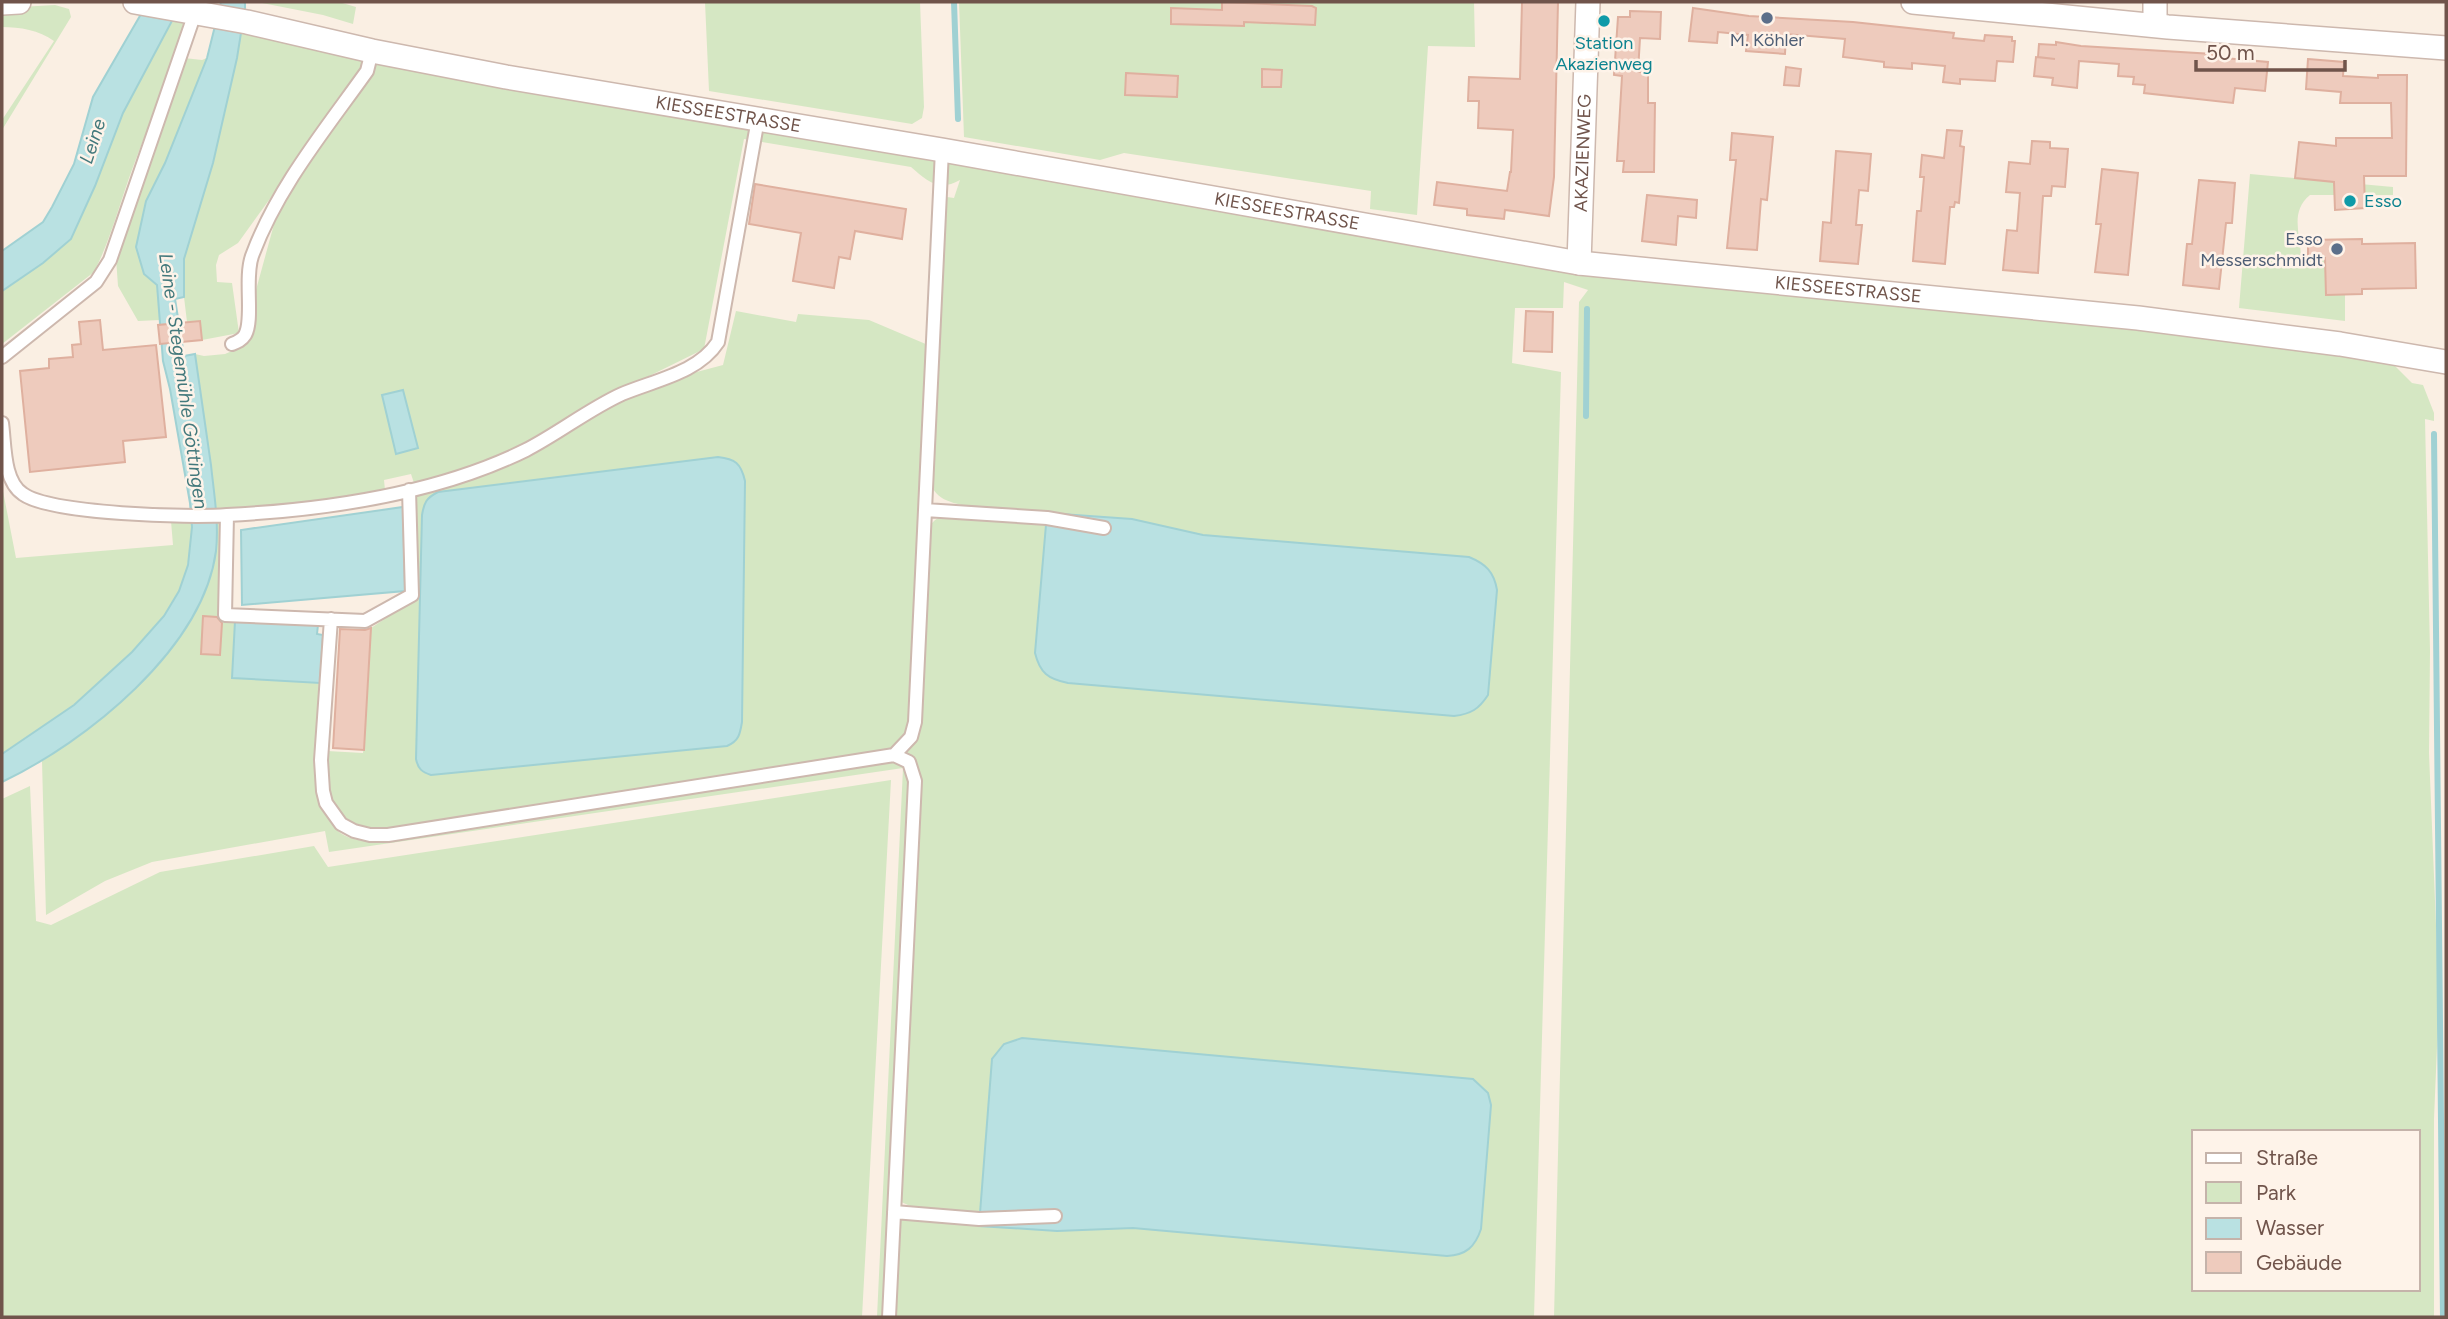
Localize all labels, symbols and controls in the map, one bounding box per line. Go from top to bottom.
marker: M. Köhler [1759,10,1775,26]
marker: Station Akazienweg [1596,13,1612,29]
scale bar [2196,28,2345,72]
place label: M. Köhler [1730,29,1804,51]
place label: Station Akazienweg [1556,32,1652,75]
text: 50 m [2206,40,2255,65]
street label: KIESSEESTRASSE [654,91,803,137]
street label: AKAZIENWEG [1570,93,1596,212]
water label: Leine [74,115,111,166]
street label: KIESSEESTRASSE [1213,188,1361,235]
place label: Esso [2364,190,2402,212]
marker: Esso [2342,193,2358,209]
place label: Esso Messerschmidt [2200,228,2323,271]
marker: Esso Messerschmidt [2329,241,2345,257]
water label: Leine - Stegemühle Göttingen [154,252,213,511]
street label: KIESSEESTRASSE [1774,271,1922,308]
legend [2192,1130,2420,1291]
text: Straße [2256,1145,2318,1170]
text: Park [2256,1180,2297,1205]
text: Wasser [2256,1215,2324,1240]
text: Gebäude [2256,1250,2342,1275]

